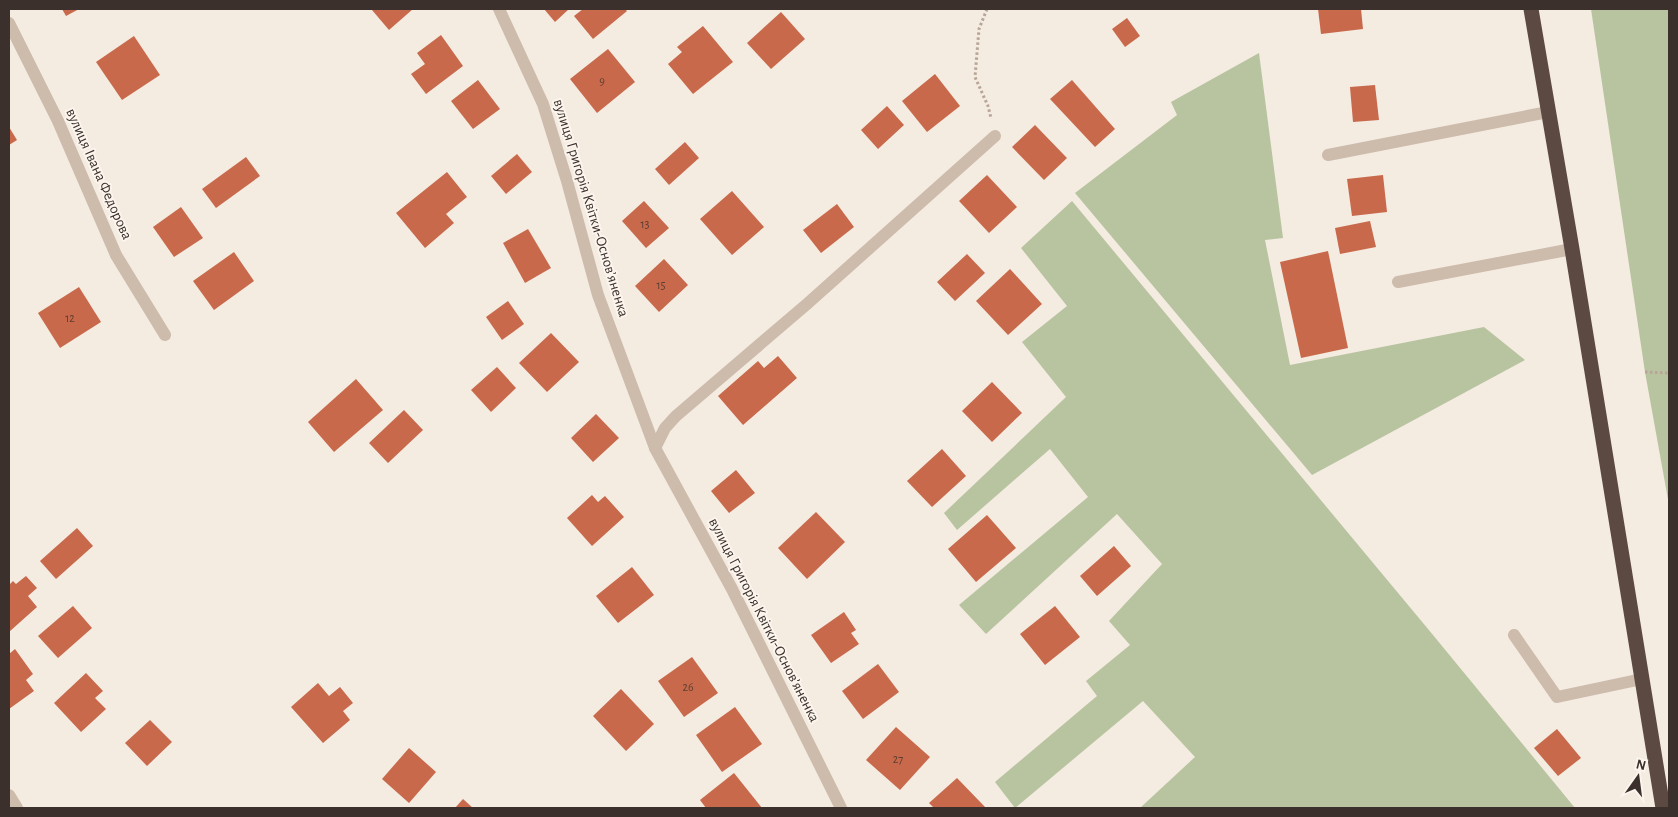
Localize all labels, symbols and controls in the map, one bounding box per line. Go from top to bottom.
house number: 9 [599,75,605,87]
street label: вулиця Григорія Квітки-Основʼяненка [551,97,631,319]
street label: вулиця Івана Федорова [63,106,135,242]
house number: 13 [640,218,650,230]
house number: 15 [656,279,666,291]
house number: 12 [65,312,75,324]
street label: вулиця Григорія Квітки-Основʼяненка [706,516,822,725]
house number: 26 [682,681,694,693]
north arrow [1613,752,1663,802]
house number: 27 [893,753,903,765]
text: N [1634,757,1647,773]

